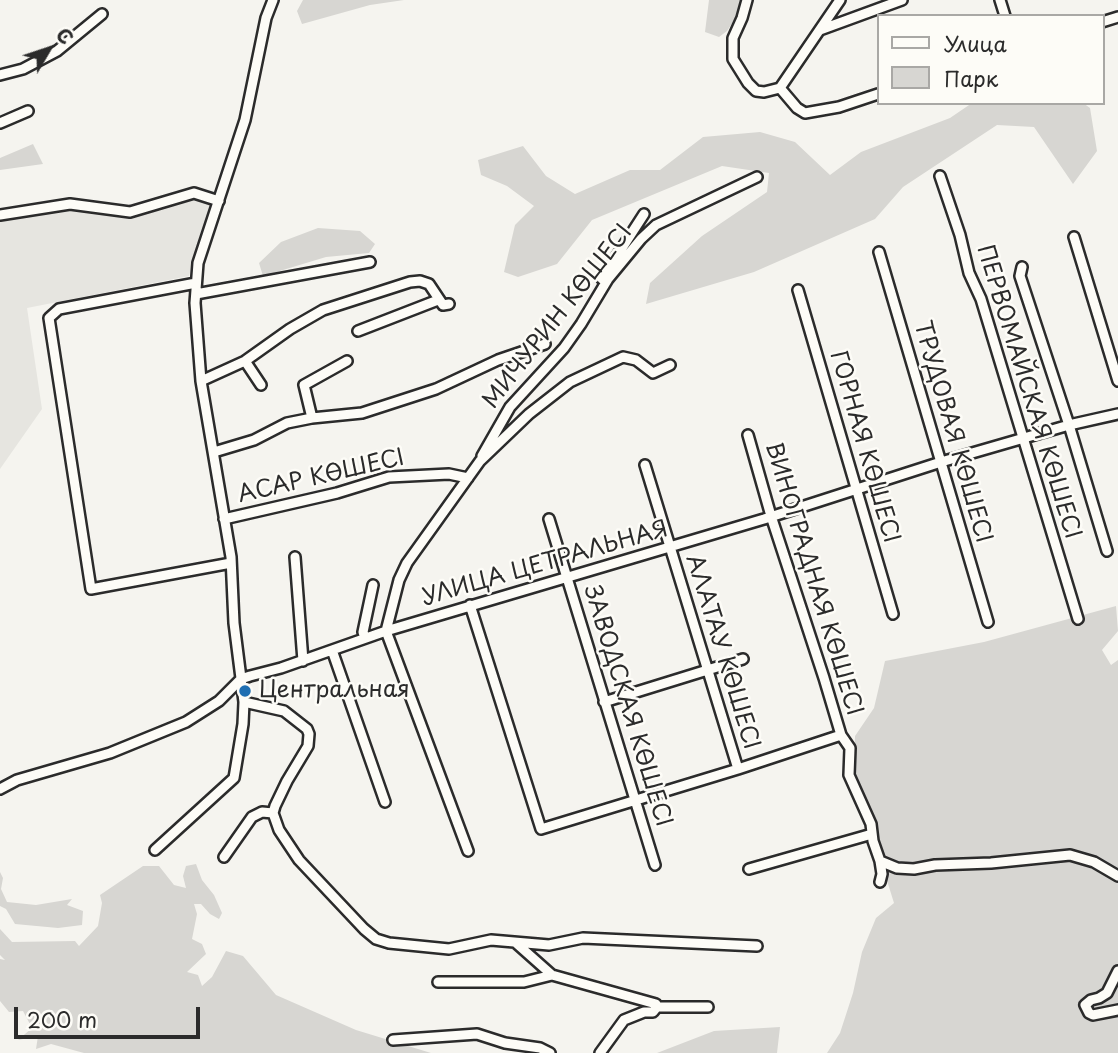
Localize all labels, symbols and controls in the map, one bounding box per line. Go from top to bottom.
north arrow [14,14,84,84]
legend [876,14,1104,105]
text: С [50,21,81,50]
text: Улица [944,27,1007,59]
text: Парк [944,62,998,94]
street label: МИЧУРИН КӨШЕСІ [478,220,638,414]
street label: ПЕРВОМАЙСКАЯ КӨШЕСІ [970,242,1086,542]
street label: ТРУДОВАЯ КӨШЕСІ [907,318,997,546]
street label: ГОРНАЯ КӨШЕСІ [823,348,905,546]
street label: ВИНОГРАДНАЯ КӨШЕСІ [758,439,868,719]
street label: АСАР КӨШЕСІ [235,444,407,510]
street label: УЛИЦА ЦЕТРАЛЬНАЯ [419,516,671,612]
street label: АЛАТАУ КӨШЕСІ [679,551,765,753]
street label: ЗАВОДСКАЯ КӨШЕСІ [577,582,677,830]
place label: Центральная [259,677,410,705]
marker: Центральная [237,683,253,699]
scale bar [18,993,203,1038]
text: 200 m [27,1003,97,1035]

